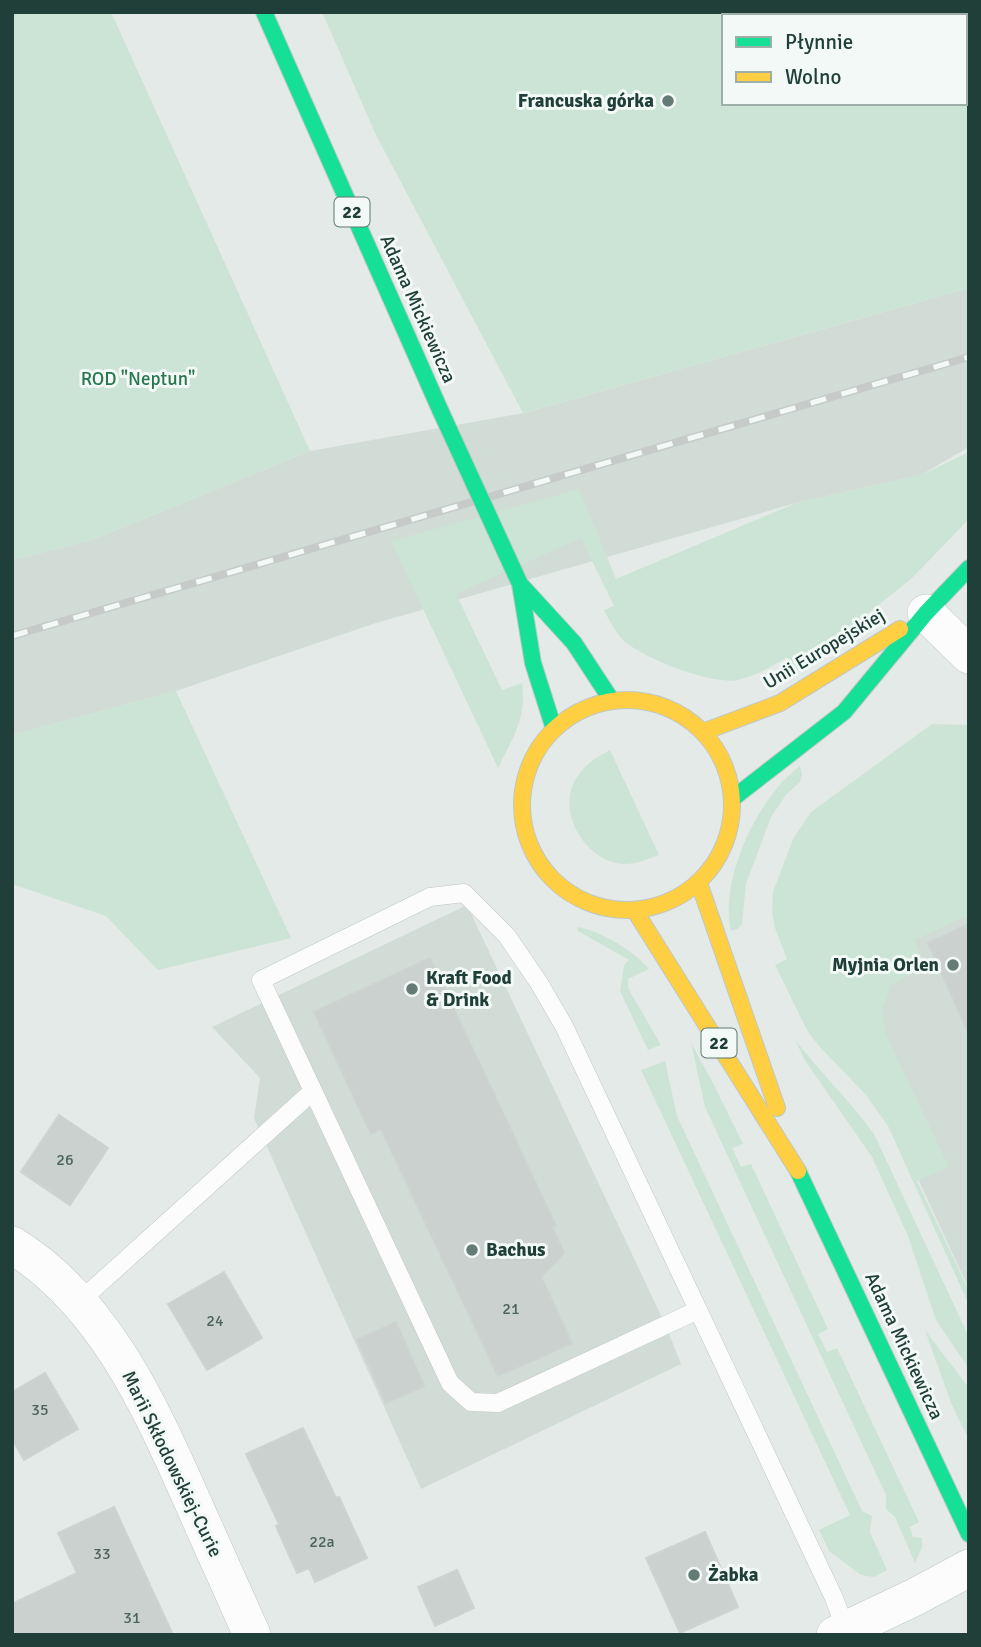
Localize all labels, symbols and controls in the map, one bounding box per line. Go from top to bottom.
legend [722,14,967,105]
text: Płynnie [785,29,853,55]
text: Wolno [785,64,841,90]
place label: Francuska górka [518,89,654,113]
marker: Francuska górka [660,93,676,109]
road number: 22 [334,197,370,226]
street label: Adama Mickiewicza [375,231,461,387]
park label: ROD "Neptun" [81,367,195,391]
street label: Unii Europejskiej [759,603,889,695]
place label: Myjnia Orlen [832,953,939,977]
marker: Myjnia Orlen [945,957,961,973]
place label: Kraft Food & Drink [426,966,512,1012]
marker: Kraft Food & Drink [404,981,420,997]
road number: 22 [702,1028,736,1058]
house number: 26 [56,1150,74,1170]
place label: Bachus [486,1238,546,1262]
marker: Bachus [464,1242,480,1258]
street label: Adama Mickiewicza [859,1269,949,1423]
house number: 21 [502,1299,520,1319]
house number: 24 [206,1311,224,1331]
street label: Marii Skłodowskiej-Curie [116,1367,228,1561]
house number: 35 [31,1400,49,1420]
house number: 22a [309,1532,335,1552]
house number: 33 [93,1544,111,1564]
place label: Żabka [708,1563,759,1587]
marker: Żabka [686,1567,702,1583]
house number: 31 [123,1608,141,1628]

